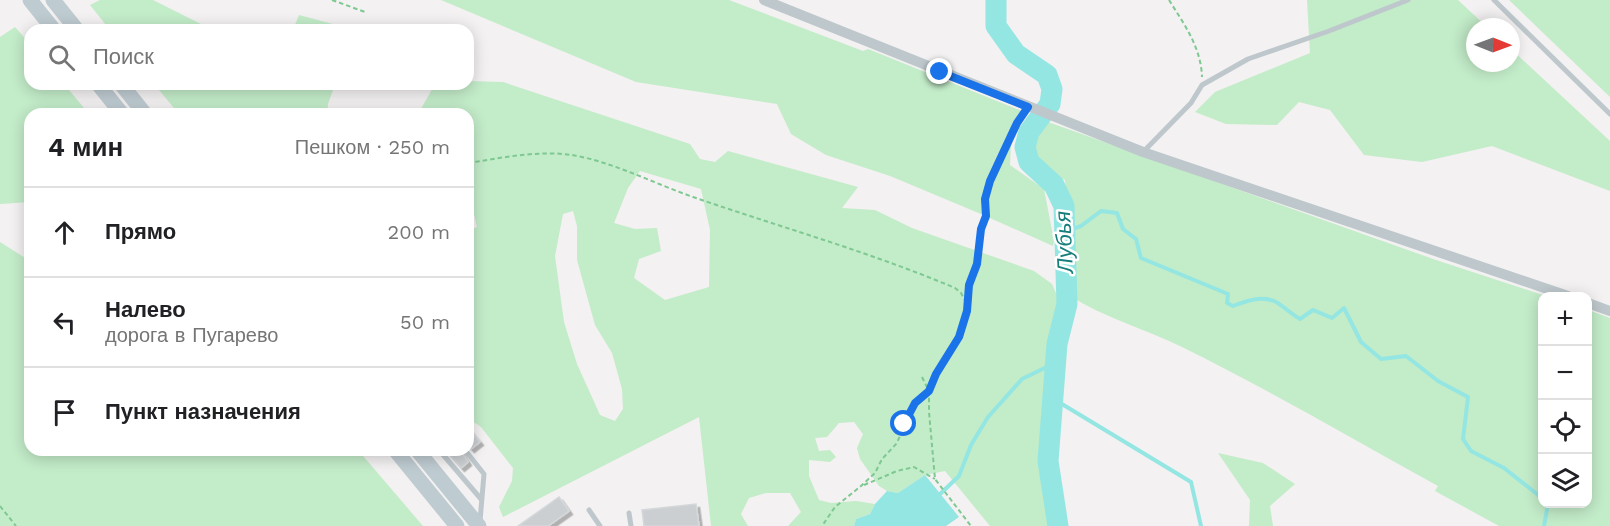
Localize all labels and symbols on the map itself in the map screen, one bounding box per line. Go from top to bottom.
north arrow [1466,18,1520,72]
route end [926,58,952,84]
water label: Лубья [1050,210,1078,276]
route start [890,410,916,436]

